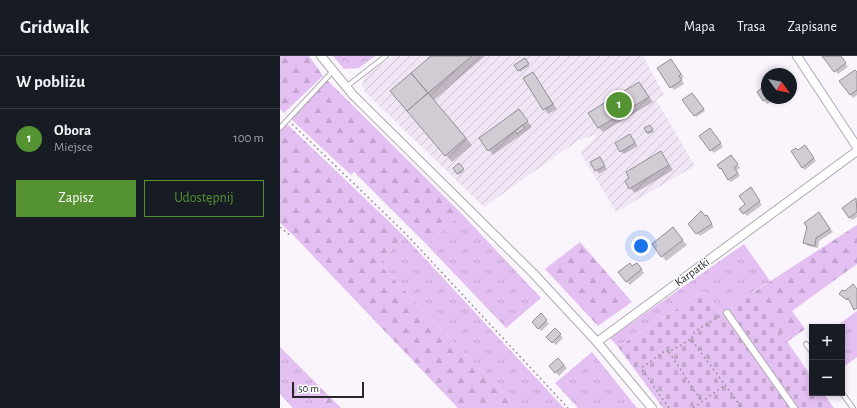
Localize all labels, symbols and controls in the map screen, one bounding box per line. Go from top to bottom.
text: Gridwalk [20,18,89,37]
text: Mapa [684,20,715,34]
text: Trasa [737,20,765,34]
text: Zapisane [787,20,837,34]
north arrow [761,68,797,104]
text: W pobliżu [16,73,85,90]
pin: 1 [606,90,632,120]
text: Obora [54,123,91,138]
text: 1 [27,132,31,145]
text: 100 m [233,132,264,145]
text: Miejsce [54,141,93,154]
button: Zapisz [16,180,136,217]
button: Udostępnij [144,180,264,217]
your location [631,236,651,256]
street label: Karpatki [672,256,712,288]
map controls [809,324,845,396]
button: + [809,324,845,360]
button: − [809,360,845,396]
scale bar [292,380,364,399]
text: 50 m [298,383,319,394]

